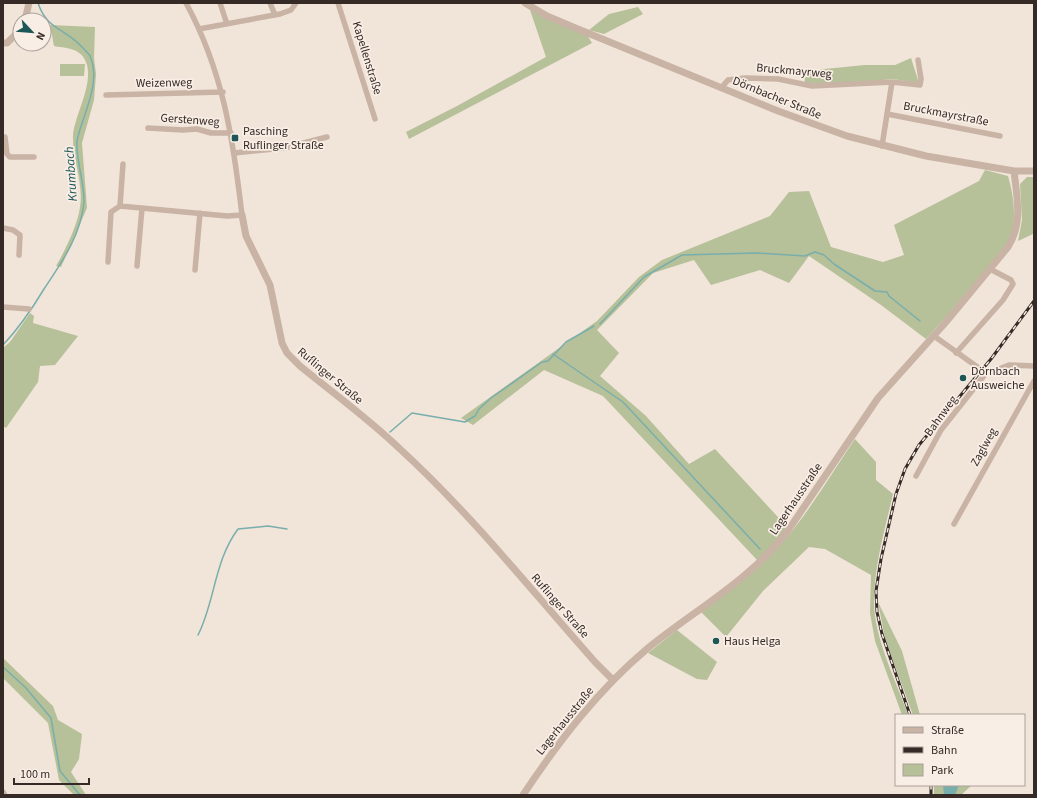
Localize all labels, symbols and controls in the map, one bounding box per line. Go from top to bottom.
north arrow [12,12,52,52]
street label: Kapellenstraße [348,19,386,97]
text: N [32,30,49,43]
street label: Bruckmayrweg [756,59,832,83]
street label: Dörnbacher Straße [730,72,824,124]
street label: Weizenweg [136,74,192,92]
street label: Bruckmayrstraße [902,97,990,131]
street label: Gerstenweg [160,109,220,131]
place label: Pasching Ruflinger Straße [243,123,324,154]
marker: Pasching Ruflinger Straße [230,133,240,143]
water label: Krumbach [60,146,82,202]
street label: Ruflinger Straße [294,344,366,409]
place label: Dörnbach Ausweiche [971,363,1024,394]
marker: Dörnbach Ausweiche [958,373,968,383]
street label: Bahnweg [920,392,962,440]
street label: Zaglweg [966,425,1002,469]
street label: Lagerhausstraße [766,460,826,538]
street label: Ruflinger Straße [527,570,593,642]
place label: Haus Helga [724,633,781,650]
marker: Haus Helga [711,636,721,646]
street label: Lagerhausstraße [532,683,598,759]
legend [895,714,1025,786]
text: Straße [931,722,964,739]
text: Bahn [931,742,957,759]
scale bar [14,760,89,786]
text: Park [931,762,953,779]
text: 100 m [20,766,50,783]

